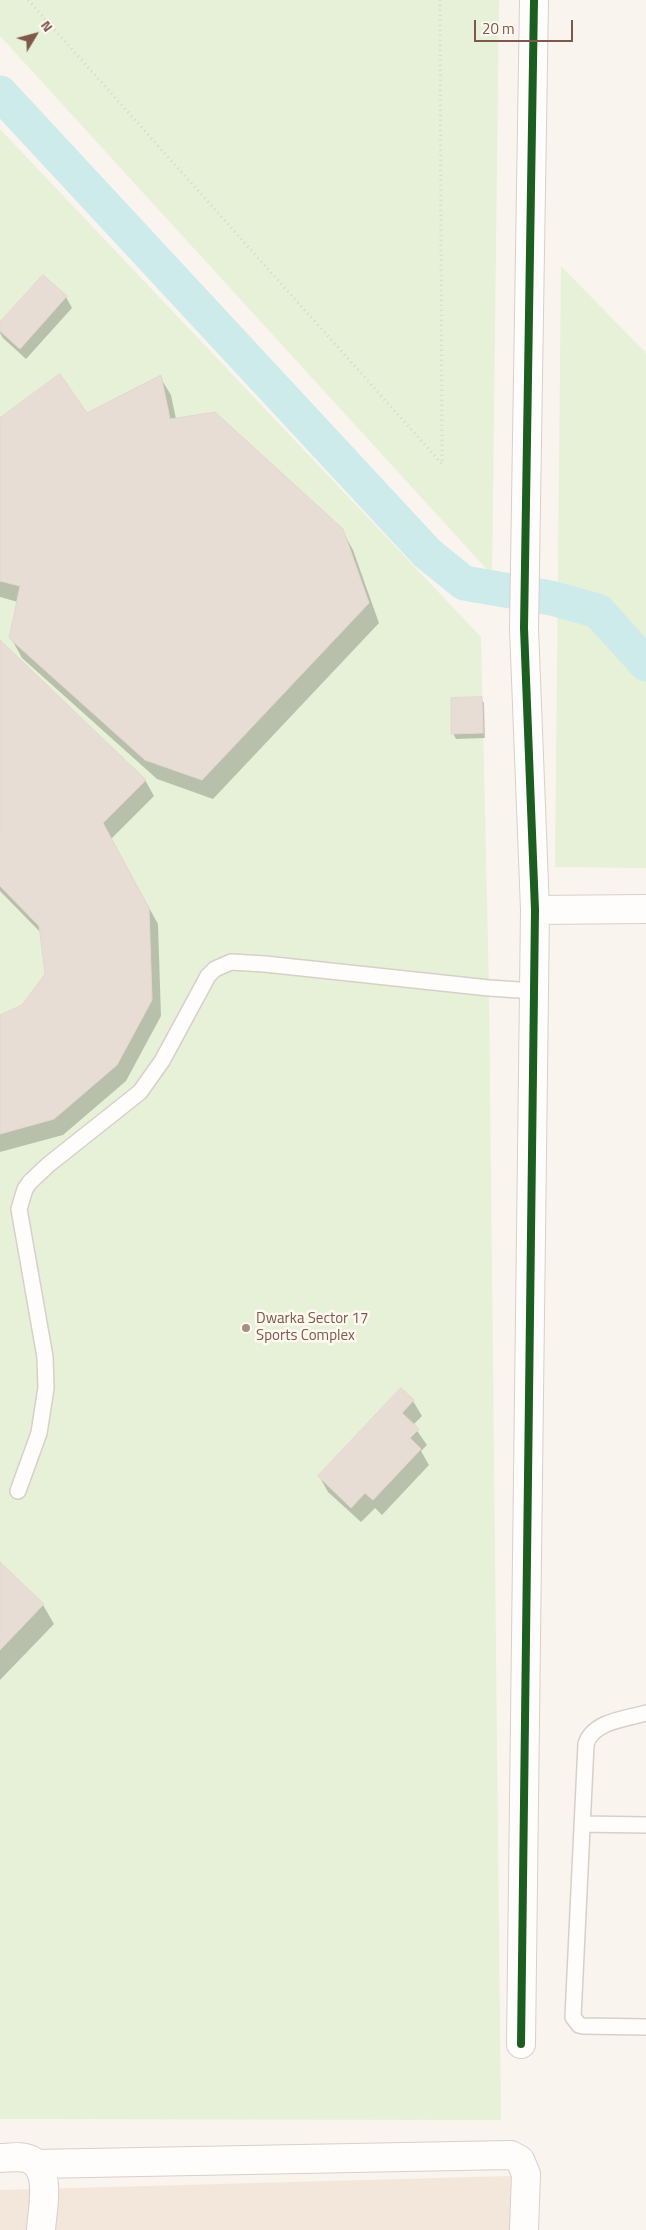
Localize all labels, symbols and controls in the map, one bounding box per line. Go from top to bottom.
north arrow [10,10,60,60]
scale bar [476,10,575,42]
text: N [36,15,59,36]
text: 20 m [482,17,515,40]
place label: Dwarka Sector 17 Sports Complex [256,1310,368,1345]
marker: Dwarka Sector 17 Sports Complex [240,1322,252,1334]

